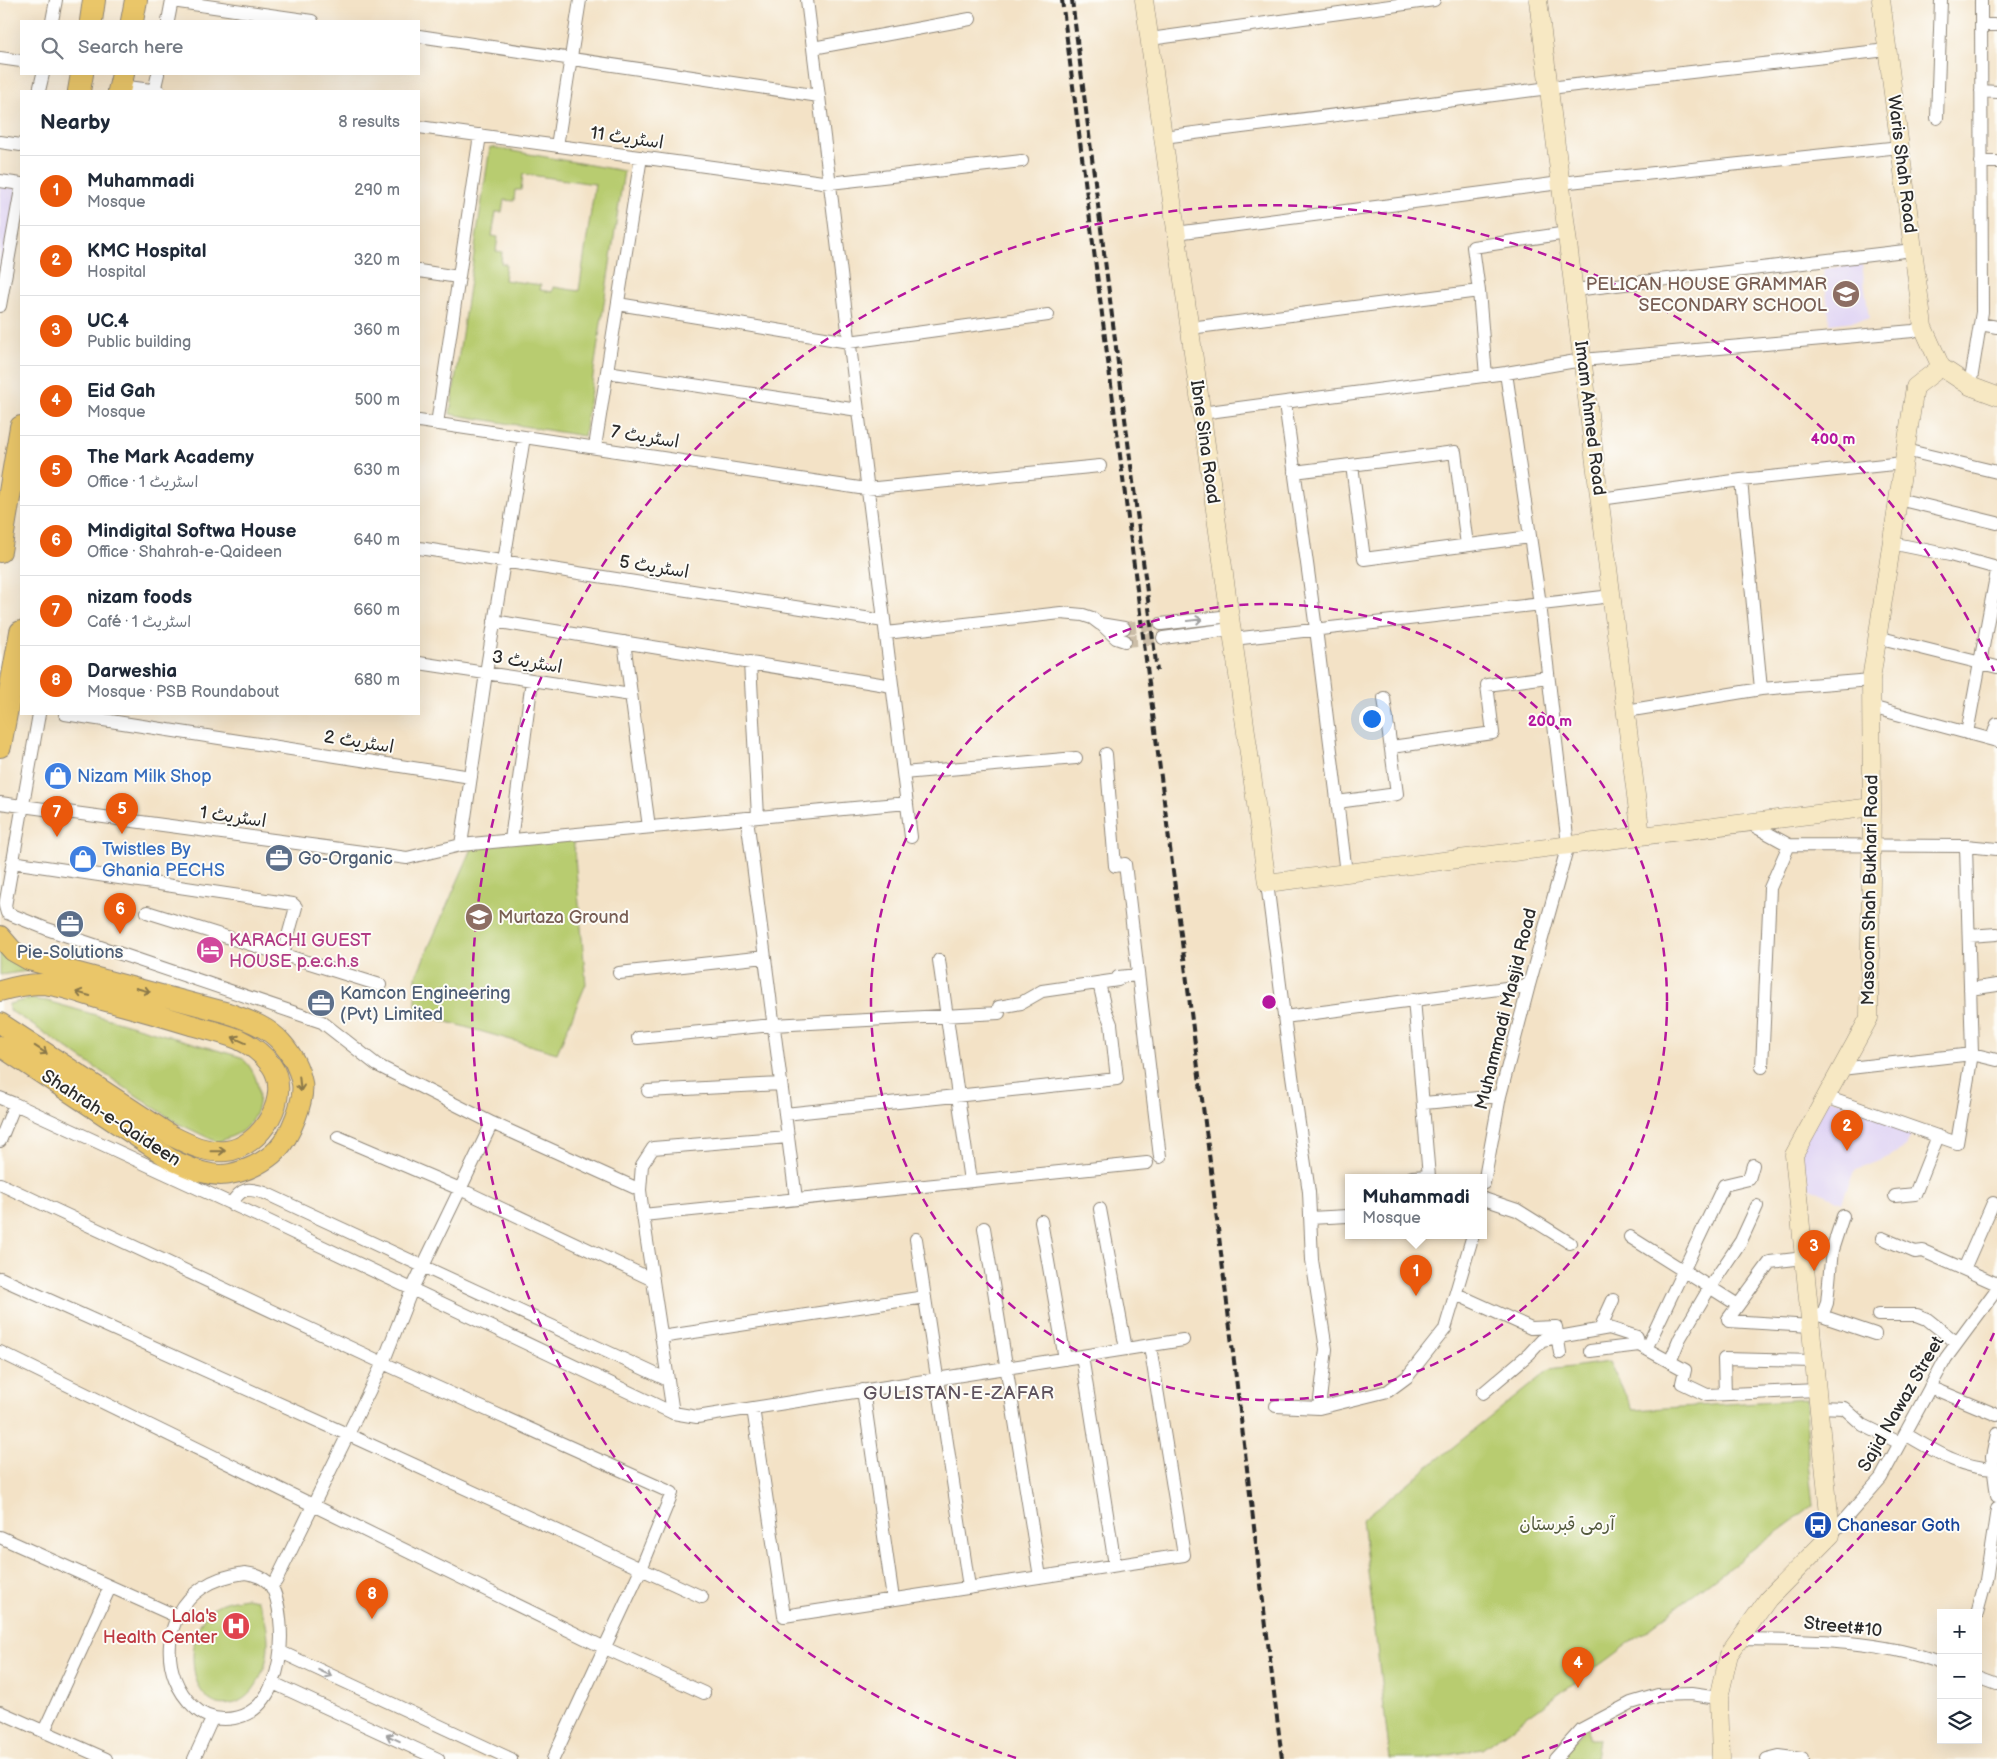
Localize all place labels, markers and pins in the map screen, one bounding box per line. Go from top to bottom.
place label: PELICAN HOUSE GRAMMAR SECONDARY SCHOOL [1586,274,1828,316]
school or university icon: PELICAN HOUSE GRAMMAR SECONDARY SCHOOL [1831,279,1861,309]
shop icon: Nizam Milk Shop [43,761,73,791]
place label: Nizam Milk Shop [77,766,212,787]
pin: 5 [106,793,138,834]
pin: 7 [41,796,73,837]
place label: Twistles By Ghania PECHS [102,839,225,881]
office icon: Go-Organic [264,843,294,873]
shop icon: Twistles By Ghania PECHS [68,844,98,874]
place label: Go-Organic [298,848,393,869]
pin: 6 [104,893,136,934]
school or university icon: Murtaza Ground [464,902,494,932]
place label: Murtaza Ground [498,907,629,928]
office icon: Pie-Solutions [55,909,85,939]
place label: KARACHI GUEST HOUSE p.e.c.h.s [229,930,371,972]
hotel icon: KARACHI GUEST HOUSE p.e.c.h.s [195,935,225,965]
place label: Pie-Solutions [17,942,124,963]
place label: Kamcon Engineering (Pvt) Limited [340,983,511,1025]
office icon: Kamcon Engineering (Pvt) Limited [306,988,336,1018]
centre of rings [1260,993,1278,1011]
pin: 2 [1831,1110,1863,1151]
pin: 3 [1798,1230,1830,1271]
pin: 1 [1400,1255,1432,1296]
bus stop icon: Chanesar Goth [1803,1510,1833,1540]
place label: Chanesar Goth [1837,1515,1960,1536]
pin: 8 [356,1578,388,1619]
place label: Lala's Health Center [103,1606,218,1648]
hospital icon: Lala's Health Center [221,1611,251,1641]
pin: 4 [1562,1647,1594,1688]

